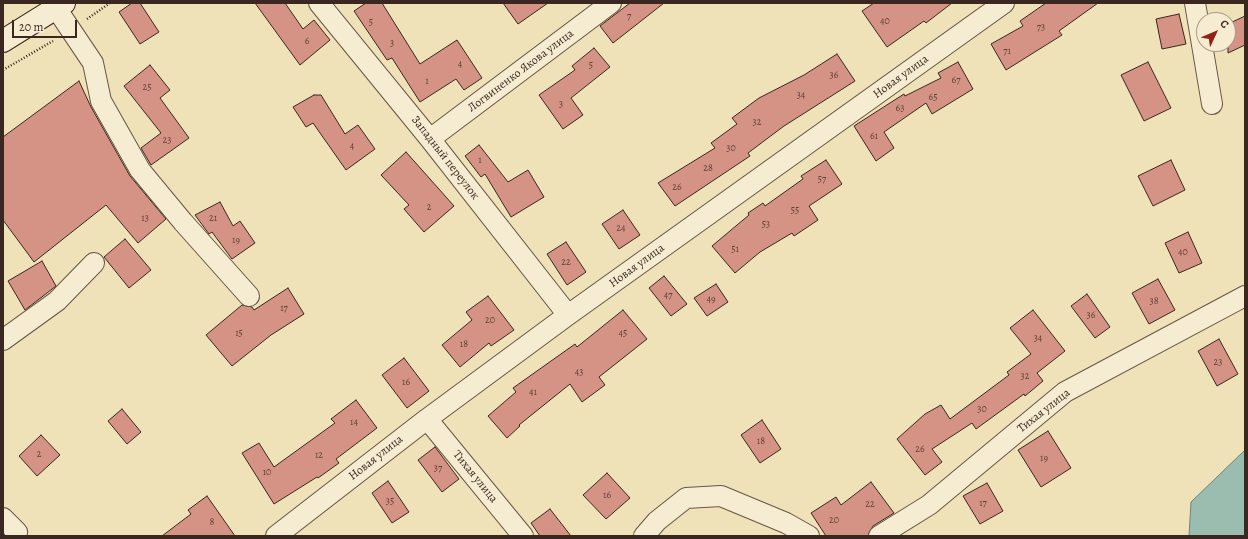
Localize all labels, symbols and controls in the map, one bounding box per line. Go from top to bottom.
house number: 7 [627,11,631,23]
scale bar [14,12,79,38]
north arrow [1196,12,1236,52]
house number: 40 [880,16,890,28]
text: С [1217,16,1232,32]
house number: 5 [369,17,373,29]
text: 20 m [19,19,43,35]
house number: 73 [1037,22,1045,34]
street label: Логвиненко Якова улица [465,26,577,116]
house number: 6 [305,36,309,48]
house number: 3 [390,38,394,50]
house number: 71 [1003,46,1011,58]
street label: Новая улица [871,52,931,102]
house number: 4 [458,59,462,71]
house number: 5 [589,60,593,72]
house number: 36 [830,70,838,82]
house number: 67 [952,75,960,87]
house number: 1 [425,76,429,88]
house number: 25 [142,82,152,94]
house number: 34 [797,90,805,102]
house number: 65 [929,92,937,104]
house number: 3 [559,99,563,111]
house number: 63 [896,103,904,115]
street label: Западный переулок [408,113,482,203]
house number: 32 [753,117,761,129]
house number: 61 [870,131,878,143]
house number: 23 [163,135,171,147]
house number: 4 [350,141,354,153]
house number: 30 [726,143,736,155]
house number: 1 [478,155,482,167]
house number: 28 [703,163,713,175]
house number: 57 [818,174,826,186]
house number: 26 [672,182,682,194]
house number: 2 [427,202,431,214]
house number: 55 [791,205,799,217]
house number: 13 [141,213,149,225]
house number: 21 [209,213,217,225]
house number: 53 [762,219,770,231]
house number: 24 [616,223,626,235]
house number: 19 [232,235,240,247]
street label: Новая улица [607,241,667,291]
house number: 51 [731,244,739,256]
house number: 40 [1178,247,1188,259]
house number: 22 [561,257,571,269]
house number: 47 [664,290,672,302]
house number: 49 [706,294,716,306]
house number: 38 [1149,296,1159,308]
house number: 17 [280,303,288,315]
house number: 36 [1087,310,1095,322]
house number: 20 [485,315,495,327]
house number: 15 [235,328,243,340]
house number: 45 [619,328,627,340]
house number: 34 [1034,333,1042,345]
house number: 18 [460,339,468,351]
house number: 23 [1214,357,1222,369]
house number: 43 [575,367,583,379]
house number: 32 [1021,371,1029,383]
house number: 16 [402,377,410,389]
street label: Тихая улица [1015,386,1073,436]
house number: 41 [529,387,537,399]
house number: 30 [977,404,987,416]
house number: 14 [350,417,358,429]
street label: Новая улица [346,432,406,484]
house number: 18 [757,436,765,448]
house number: 26 [915,444,925,456]
street label: Тихая улица [450,448,500,506]
house number: 2 [37,449,41,461]
house number: 12 [315,450,323,462]
house number: 19 [1040,453,1048,465]
house number: 37 [434,463,442,475]
house number: 10 [263,467,271,479]
house number: 16 [603,490,611,502]
house number: 35 [386,496,394,508]
house number: 17 [979,498,987,510]
house number: 22 [865,499,875,511]
house number: 20 [829,515,839,527]
house number: 8 [210,517,214,529]

